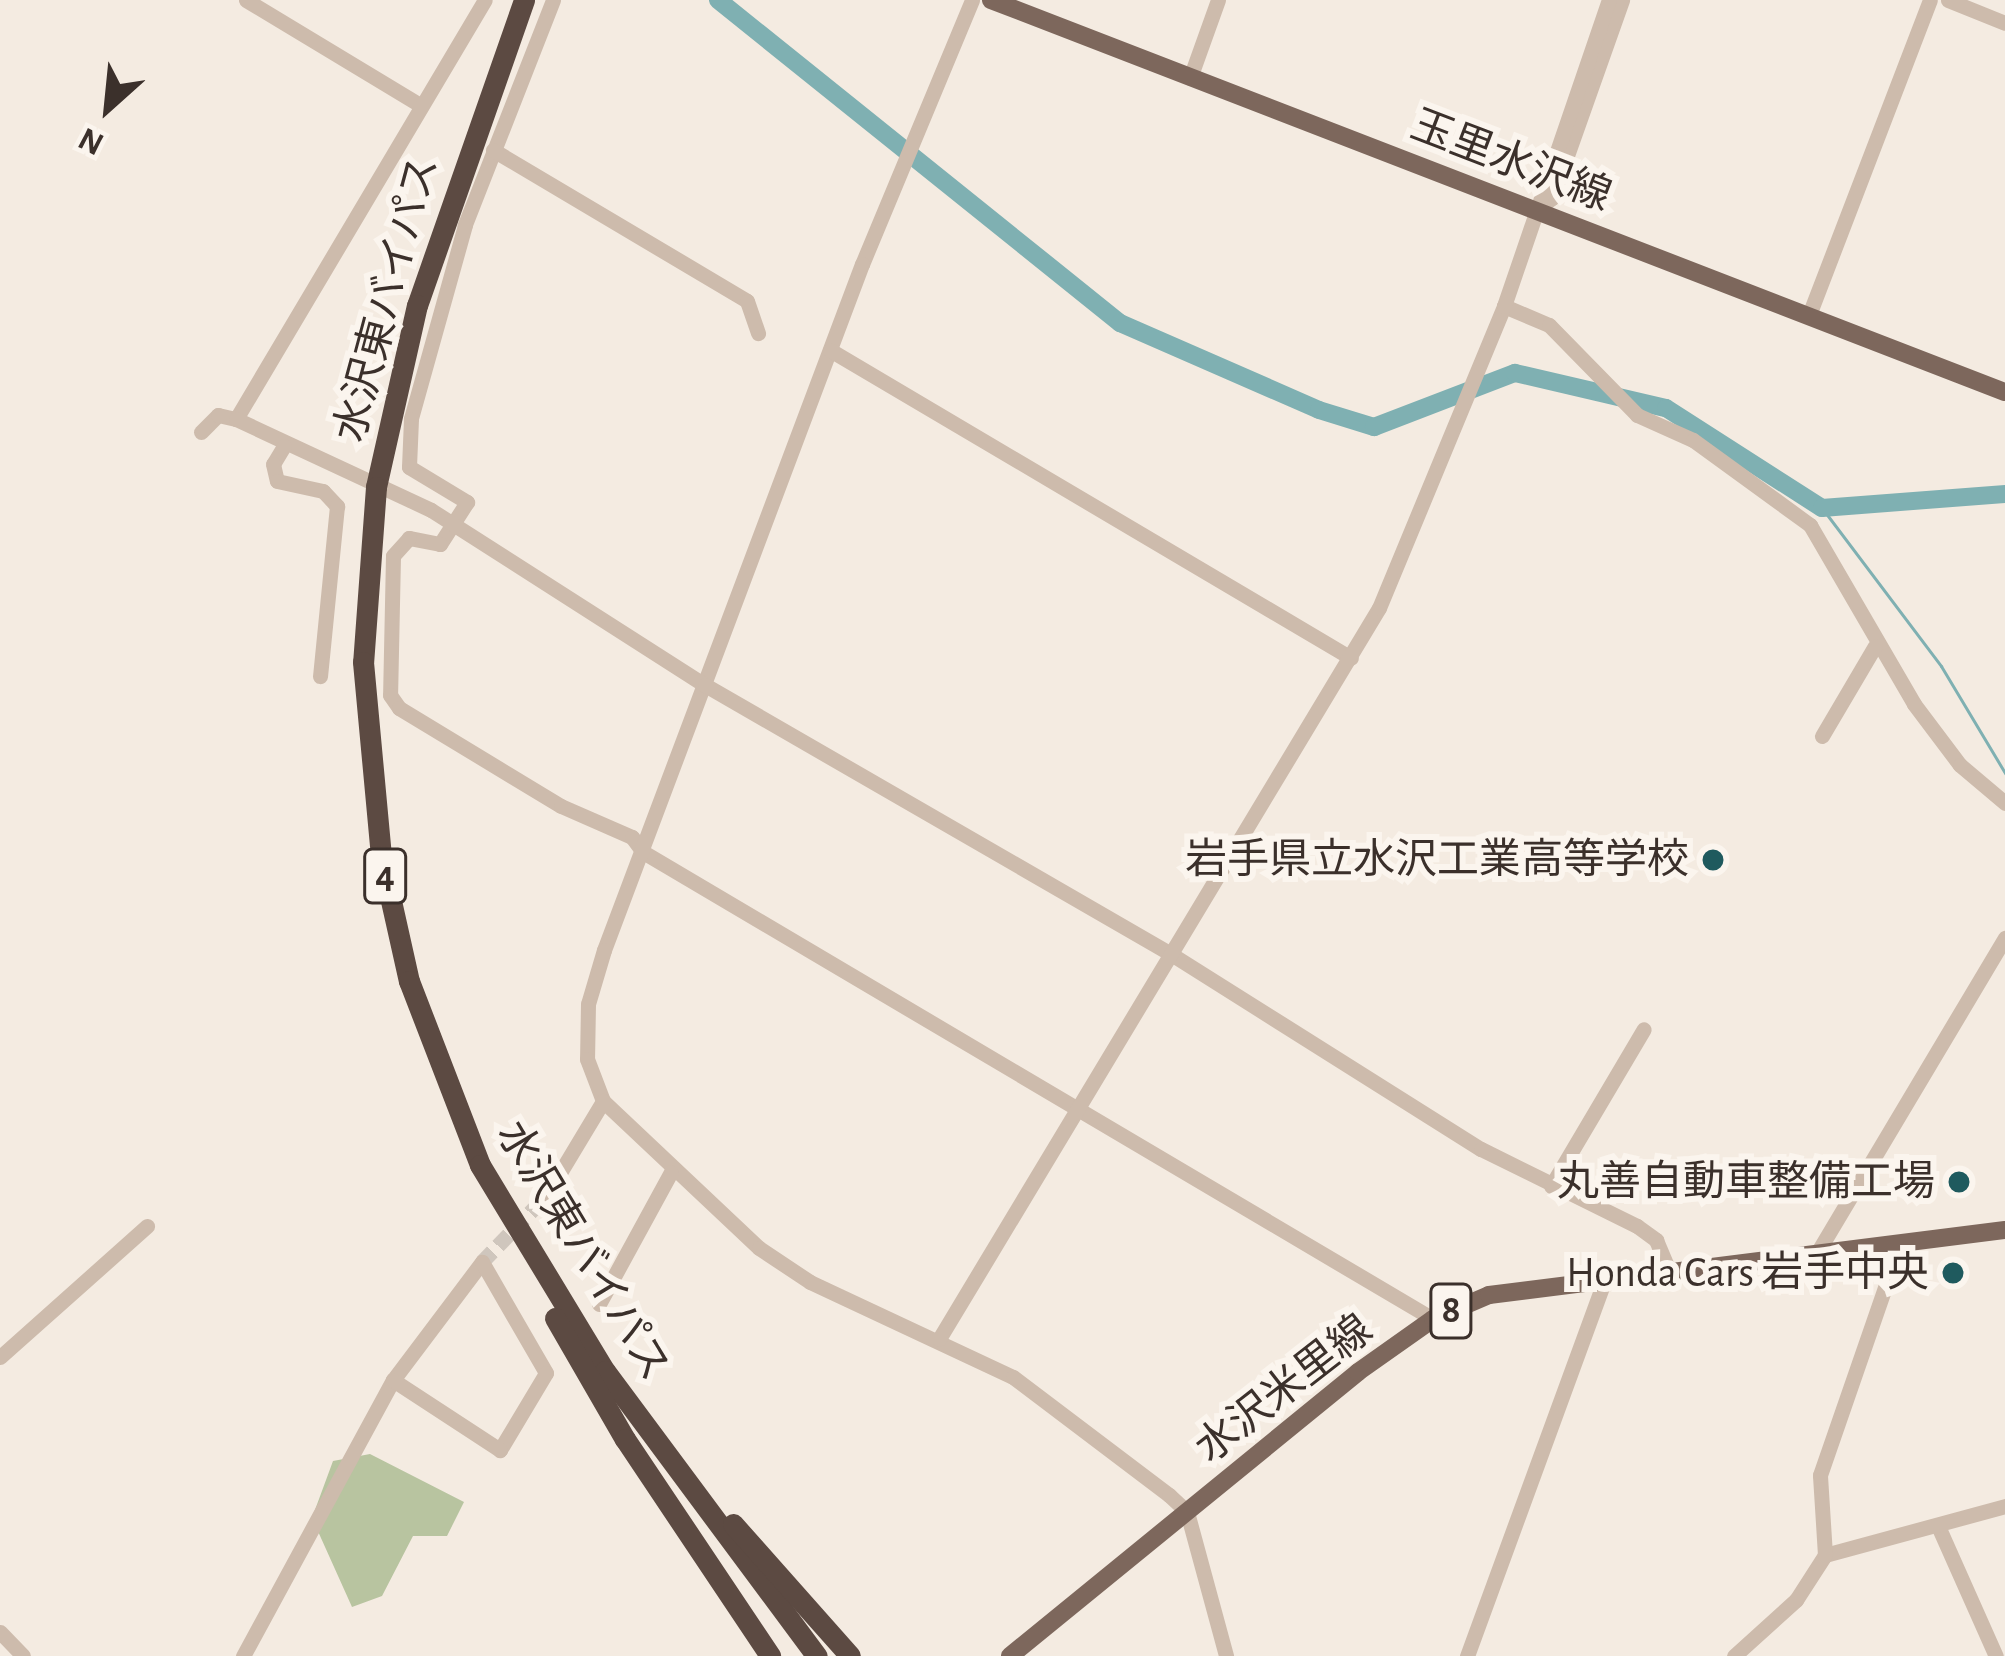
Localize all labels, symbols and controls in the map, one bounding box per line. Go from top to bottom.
north arrow [48,48,168,168]
street label: 玉里水沢線 [1404,100,1618,222]
text: N [74,121,109,160]
street label: 水沢東バイパス [325,150,449,448]
place label: 岩手県立水沢工業高等学校 [1185,835,1689,885]
road number: 4 [361,843,409,909]
marker: 岩手県立水沢工業高等学校 [1700,847,1726,873]
street label: 水沢東バイパス [486,1112,680,1390]
place label: 丸善自動車整備工場 [1557,1157,1935,1207]
marker: 丸善自動車整備工場 [1946,1169,1972,1195]
place label: Honda Cars 岩手中央 [1566,1248,1929,1298]
marker: Honda Cars 岩手中央 [1940,1260,1966,1286]
road number: 8 [1427,1278,1475,1344]
street label: 水沢米里線 [1186,1304,1382,1474]

